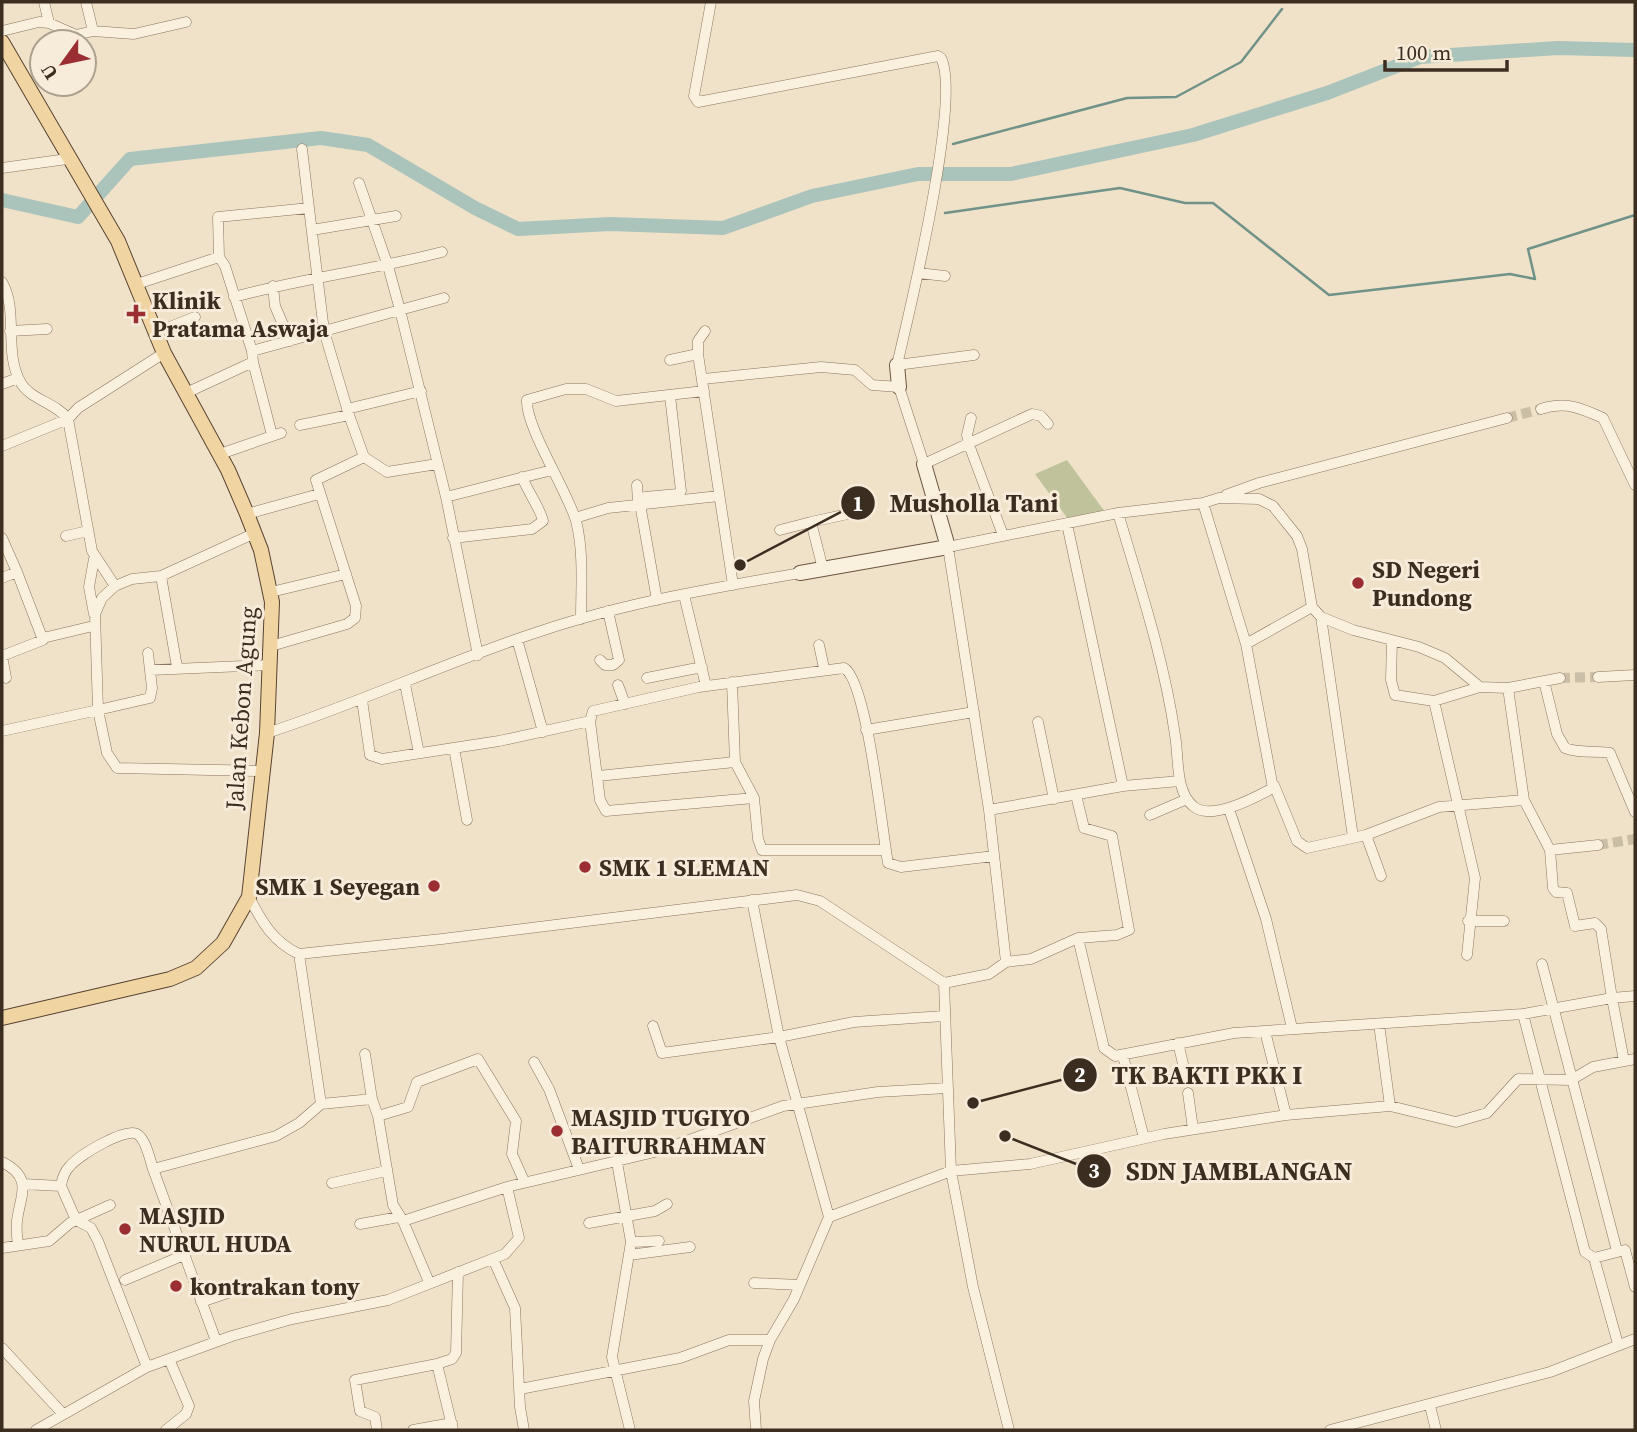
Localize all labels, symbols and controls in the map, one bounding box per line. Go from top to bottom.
north arrow [28,28,98,98]
scale bar [1385,28,1508,72]
text: 100 m [1396,38,1451,67]
text: U [34,59,63,85]
place label: Klinik Pratama Aswaja [152,284,329,345]
marker: Klinik Pratama Aswaja [126,304,146,324]
callout: Musholla Tani [840,480,1072,527]
text: Musholla Tani [890,485,1058,521]
text: 1 [852,489,864,518]
place label: SD Negeri Pundong [1372,553,1480,614]
marker: SD Negeri Pundong [1350,575,1366,591]
street label: Jalan Kebon Agung [217,605,265,812]
place label: SMK 1 SLEMAN [599,851,770,884]
marker: SMK 1 SLEMAN [577,859,593,875]
place label: SMK 1 Seyegan [255,870,420,903]
marker: SMK 1 Seyegan [426,878,442,894]
callout: TK BAKTI PKK I [1062,1051,1316,1098]
text: TK BAKTI PKK I [1112,1057,1302,1093]
text: 2 [1074,1060,1086,1089]
place label: MASJID TUGIYO BAITURRAHMAN [571,1101,766,1162]
marker: MASJID TUGIYO BAITURRAHMAN [549,1123,565,1139]
callout: SDN JAMBLANGAN [1077,1148,1367,1195]
text: SDN JAMBLANGAN [1126,1153,1352,1189]
text: 3 [1088,1156,1100,1185]
place label: MASJID NURUL HUDA [139,1199,292,1260]
marker: MASJID NURUL HUDA [117,1221,133,1237]
place label: kontrakan tony [190,1270,360,1303]
marker: kontrakan tony [168,1278,184,1294]

